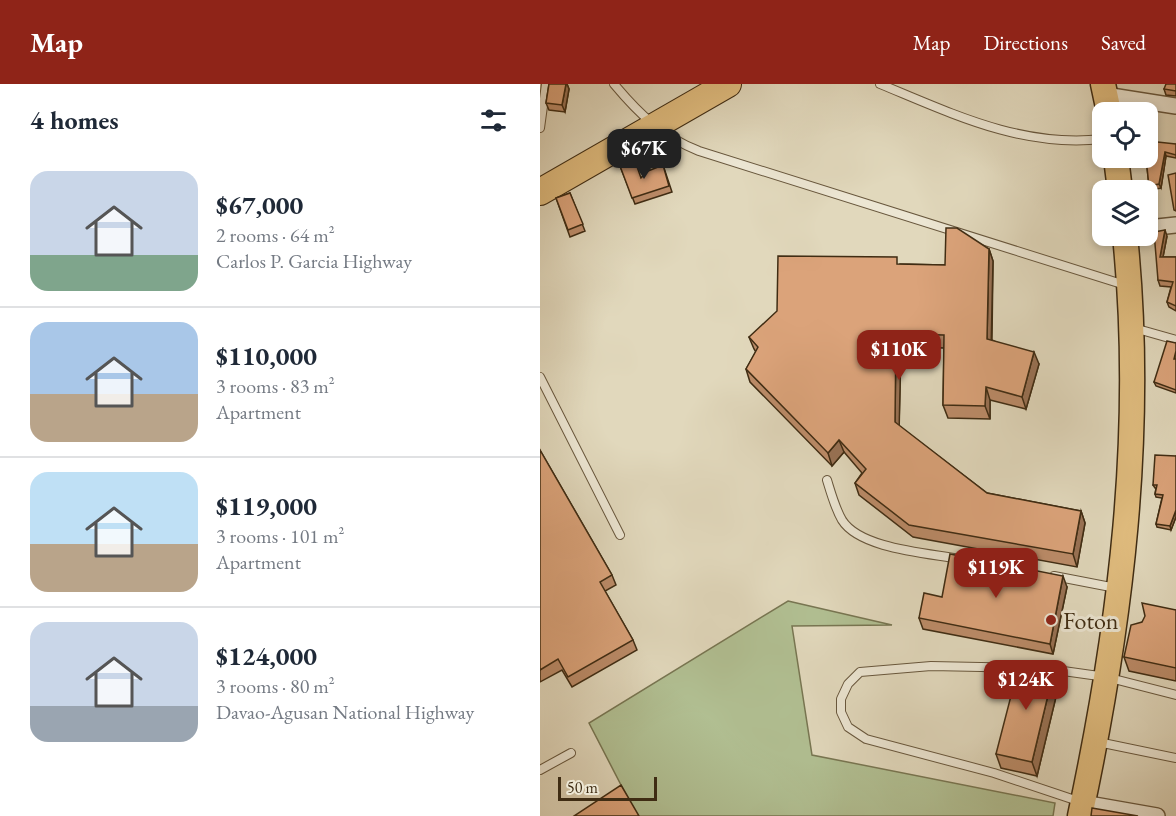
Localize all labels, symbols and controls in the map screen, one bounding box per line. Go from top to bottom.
text: Map [30,24,83,60]
text: Map [913,29,950,56]
text: Directions [983,29,1068,56]
text: Saved [1101,29,1146,56]
map controls [1092,102,1158,246]
button: locate [1092,102,1158,168]
text: 4 homes [30,103,119,137]
icon: filters [477,104,510,137]
pin: $67K [608,129,680,180]
text: $67K [621,135,667,161]
button: layers [1092,180,1158,246]
text: $67,000 [216,188,303,222]
icon: home [78,195,150,267]
text: 2 rooms · 64 m² [216,222,335,248]
text: Carlos P. Garcia Highway [216,248,412,274]
pin: $110K [857,330,941,381]
text: $110K [871,336,927,362]
text: $110,000 [216,339,317,373]
icon: home [78,346,150,418]
text: 3 rooms · 83 m² [216,373,335,399]
text: Apartment [216,399,301,425]
text: $119,000 [216,489,317,523]
icon: home [78,496,150,568]
text: 3 rooms · 101 m² [216,523,344,549]
pin: $119K [954,548,1038,599]
text: Apartment [216,549,301,575]
text: $119K [968,554,1024,580]
place label: Foton [1063,605,1119,636]
marker: Foton [1044,613,1058,627]
text: $124,000 [216,639,317,673]
icon: home [78,646,150,718]
pin: $124K [984,660,1068,711]
text: $124K [998,666,1054,692]
text: 3 rooms · 80 m² [216,673,335,699]
text: Davao-Agusan National Highway [216,699,474,725]
scale bar [558,774,657,802]
text: 50 m [567,777,598,798]

